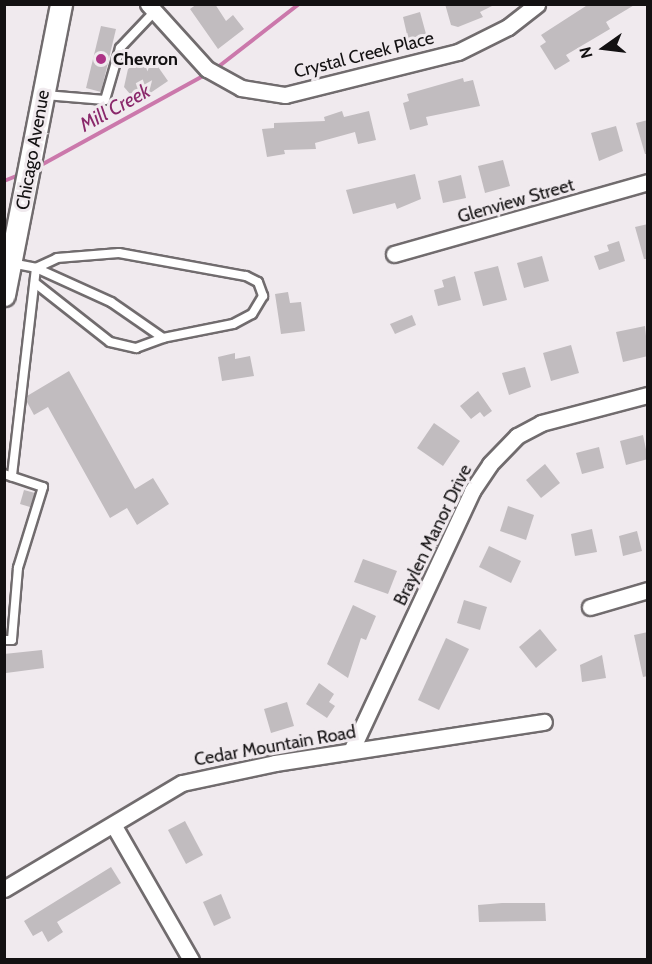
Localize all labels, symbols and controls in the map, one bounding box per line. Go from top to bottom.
north arrow [574,18,634,78]
street label: Crystal Creek Place [292,27,436,83]
text: N [575,45,597,60]
place label: Chevron [113,48,178,70]
marker: Chevron [94,52,108,66]
water label: Mill Creek [76,79,154,137]
street label: Chicago Avenue [12,88,54,212]
street label: Glenview Street [455,174,577,228]
street label: Braylen Manor Drive [389,461,477,609]
street label: Cedar Mountain Road [192,721,358,771]

